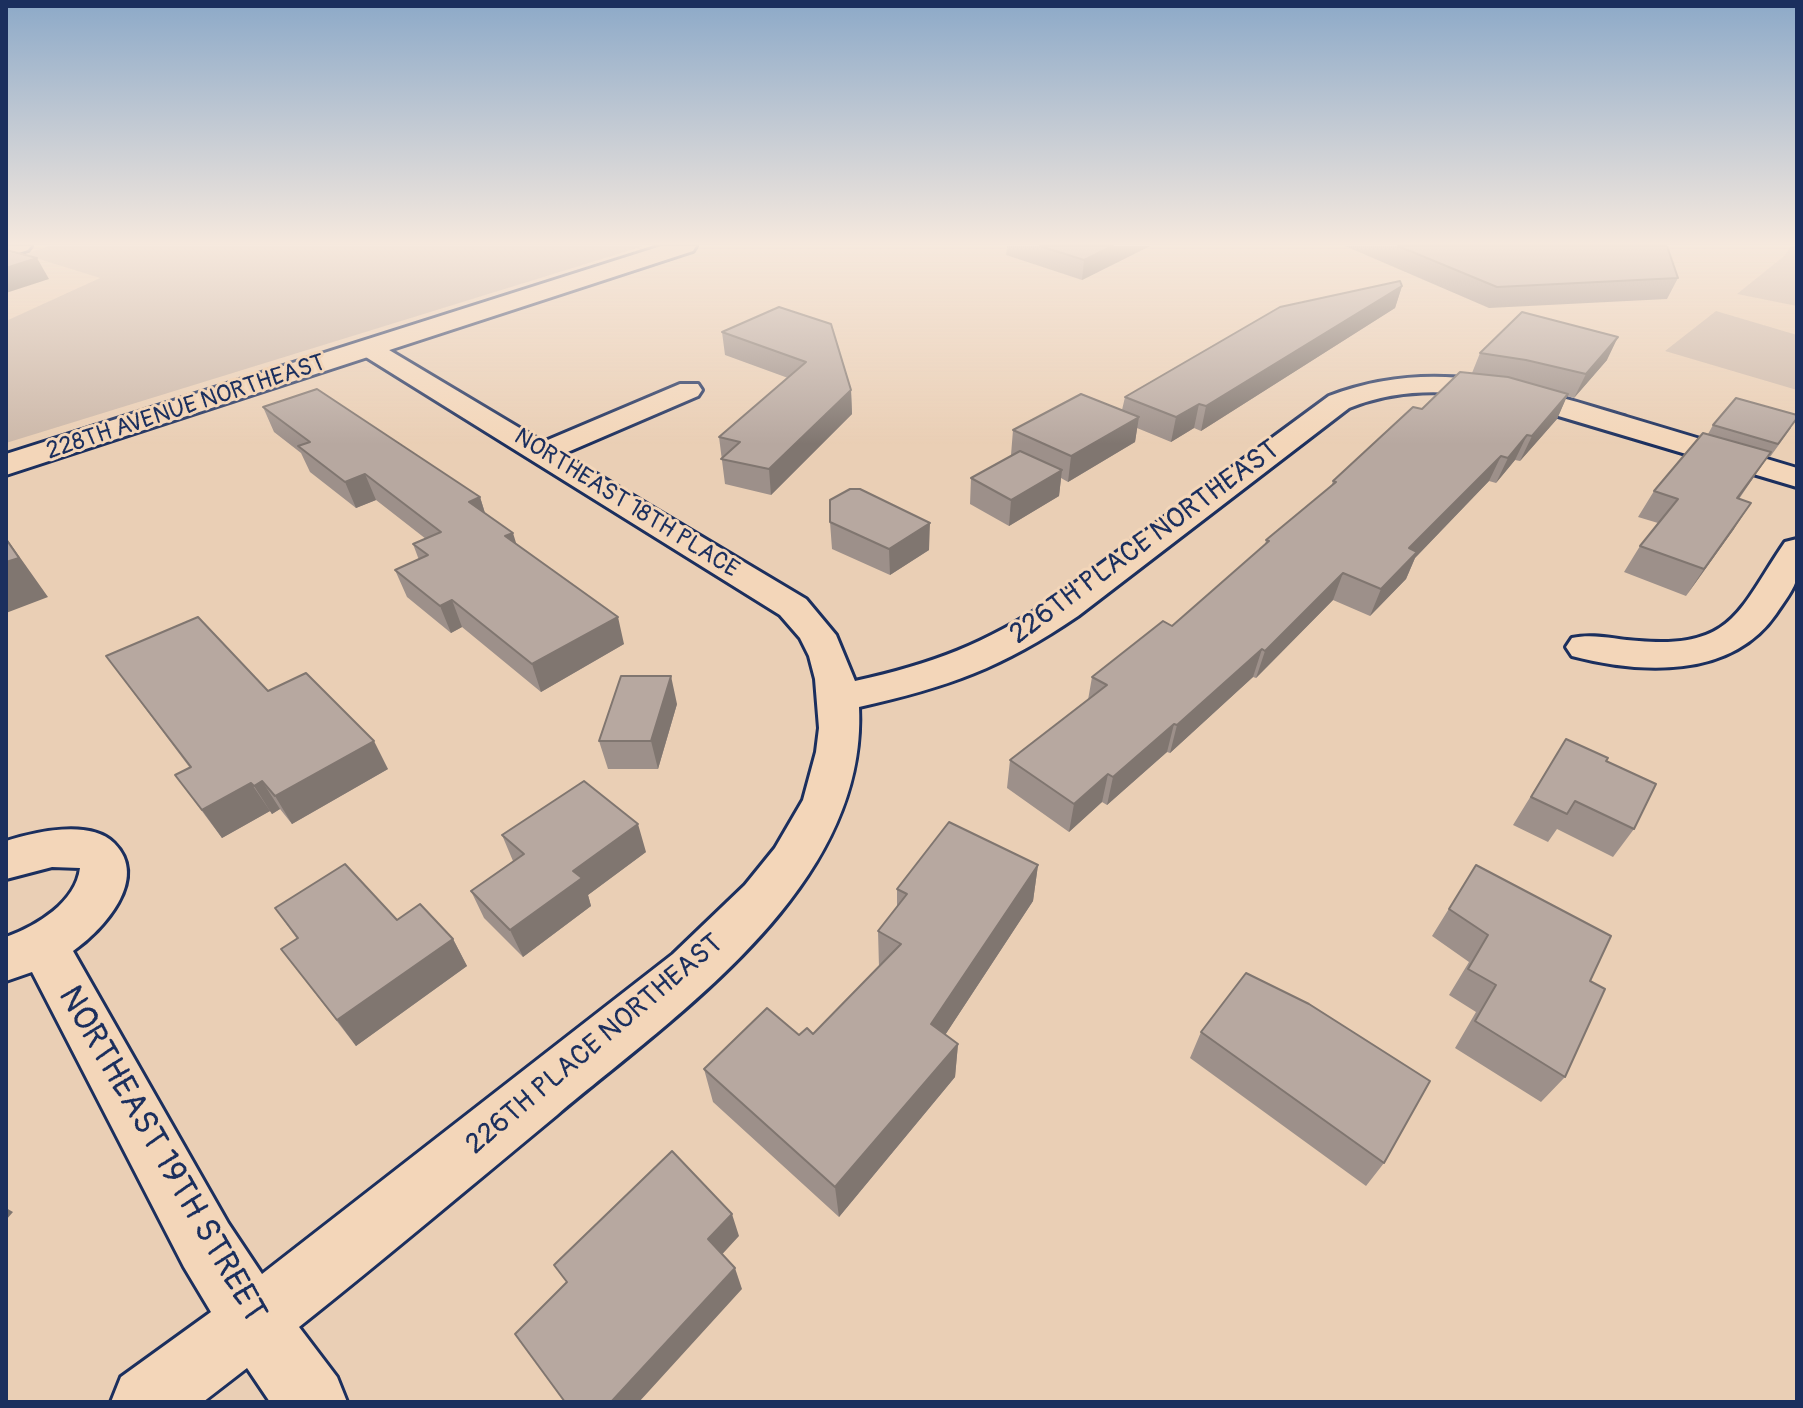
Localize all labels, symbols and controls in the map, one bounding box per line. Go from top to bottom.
street label: 228TH AVENUE NORTHEAST [43,349,329,467]
street label: NORTHEAST 18TH PLACE [508,423,744,585]
street label: 226TH PLACE NORTHEAST [1004,434,1286,652]
street label: 226TH PLACE NORTHEAST [460,928,730,1162]
street label: NORTHEAST 19TH STREET [48,980,274,1330]

